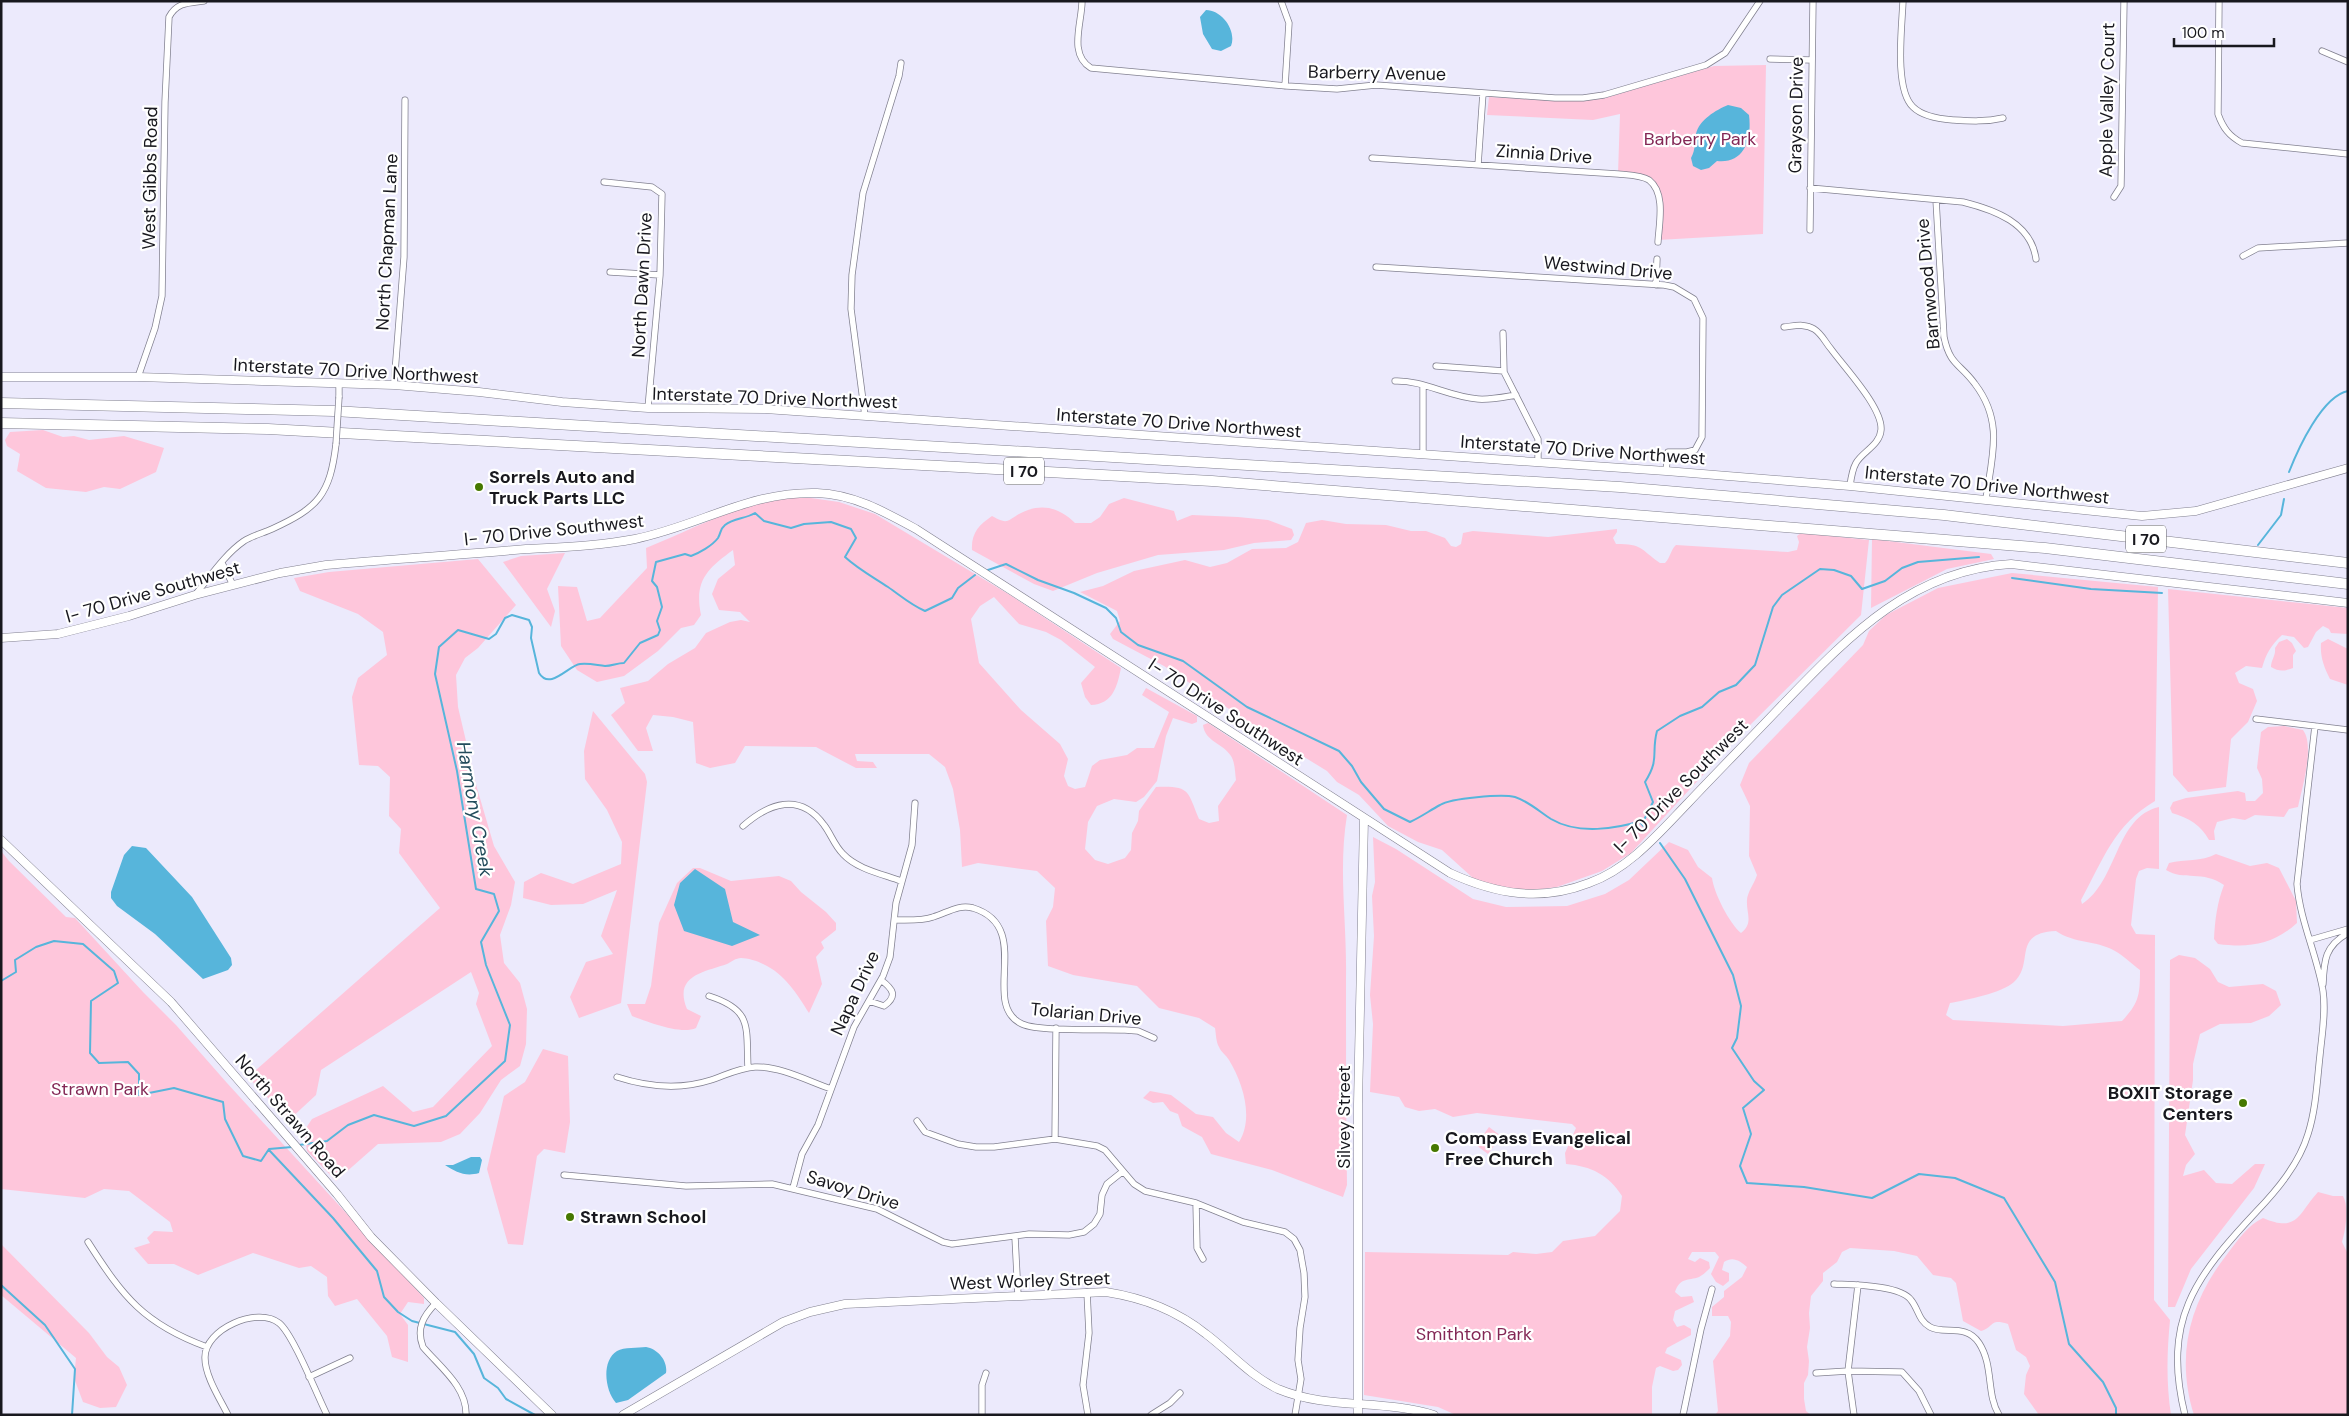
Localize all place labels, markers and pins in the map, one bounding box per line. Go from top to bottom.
place label: Sorrels Auto and Truck Parts LLC [489,465,635,510]
marker: Sorrels Auto and Truck Parts LLC [473,481,485,493]
place label: BOXIT Storage Centers [2108,1081,2233,1126]
marker: BOXIT Storage Centers [2237,1097,2249,1109]
place label: Compass Evangelical Free Church [1445,1126,1631,1171]
marker: Compass Evangelical Free Church [1429,1142,1441,1154]
place label: Strawn School [580,1205,706,1229]
marker: Strawn School [564,1211,576,1223]

